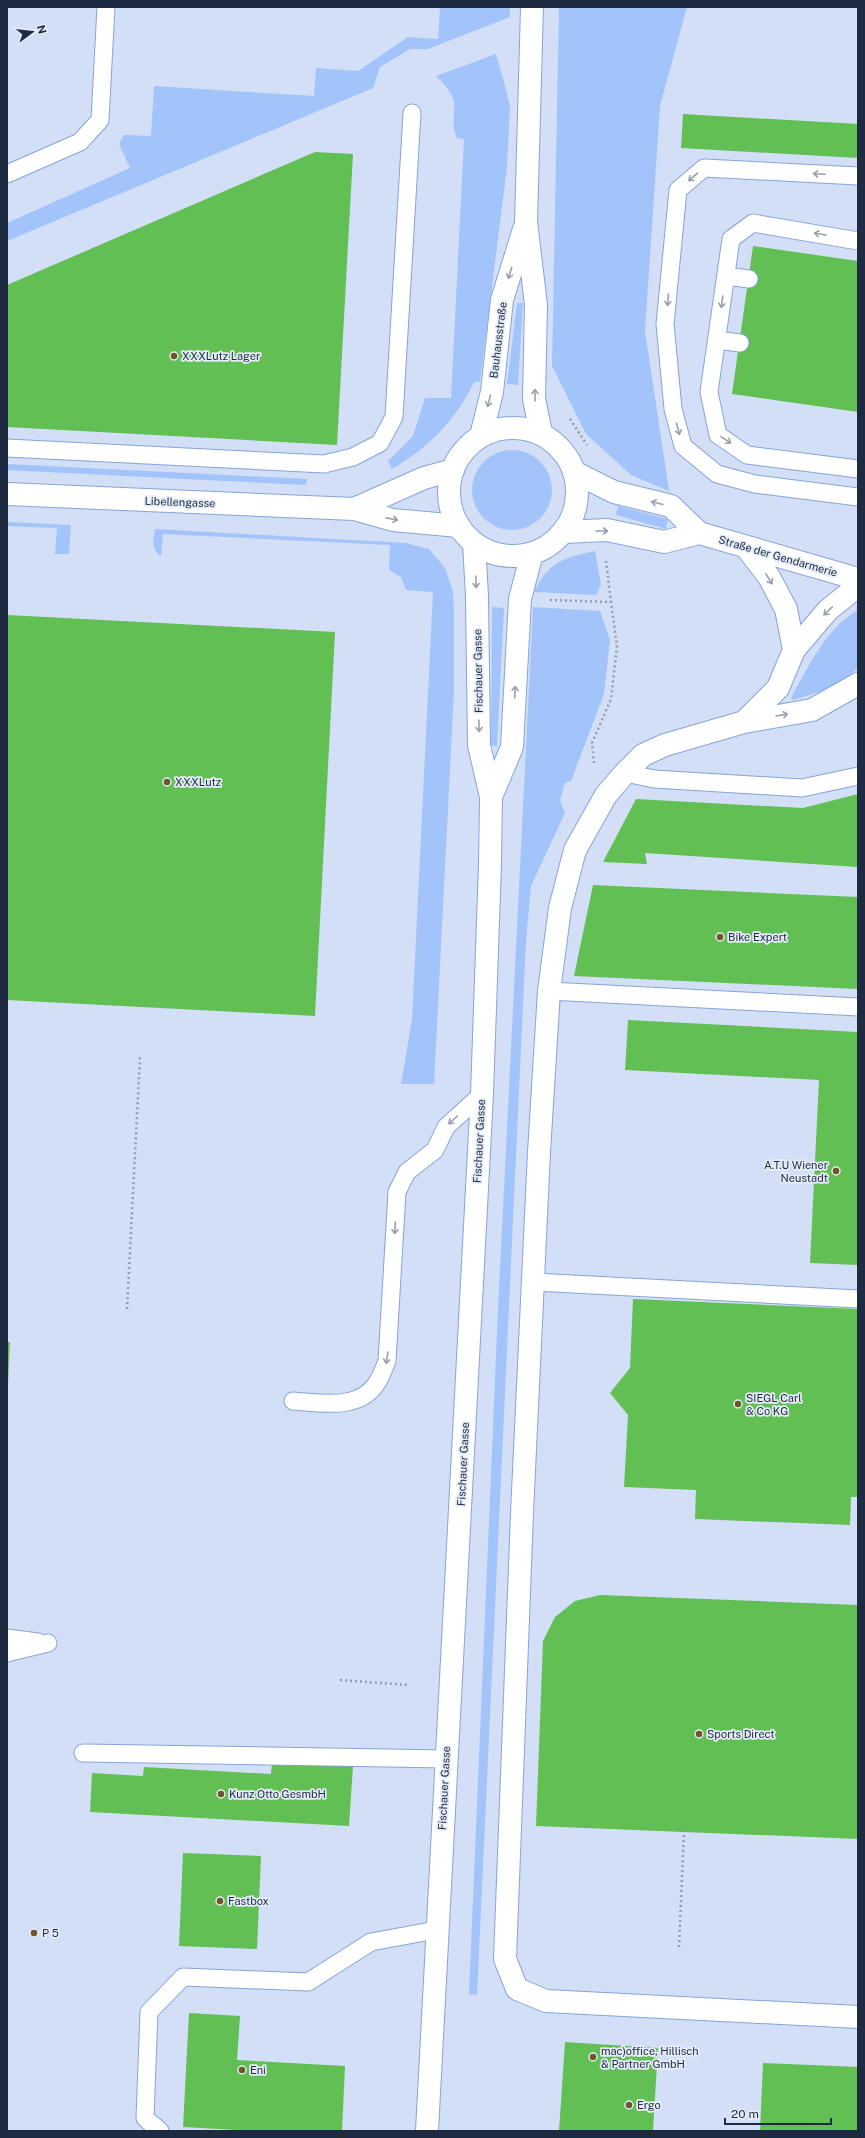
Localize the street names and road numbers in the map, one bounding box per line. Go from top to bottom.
street label: Bauhausstraße [487,301,509,379]
street label: Libellengasse [144,495,216,509]
street label: Straße der Gendarmerie [717,533,839,579]
street label: Fischauer Gasse [471,629,485,713]
street label: Fischauer Gasse [471,1099,487,1183]
street label: Fischauer Gasse [455,1422,471,1506]
street label: Fischauer Gasse [436,1746,452,1830]

